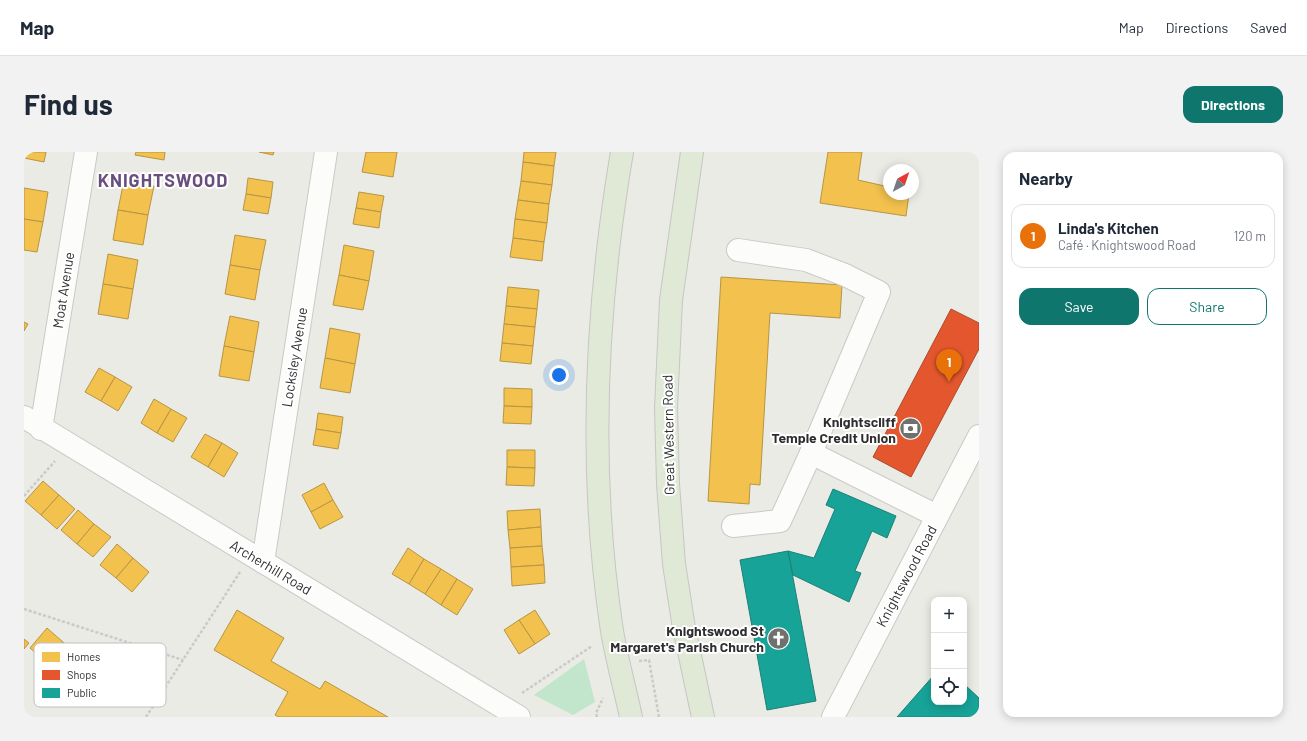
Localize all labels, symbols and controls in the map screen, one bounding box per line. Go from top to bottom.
text: Map [20,16,54,39]
text: Map [1119,19,1144,36]
text: Directions [1166,19,1228,36]
text: Saved [1250,19,1287,36]
button: Directions [1183,86,1283,123]
text: Find us [24,87,113,121]
north arrow [883,164,919,200]
text: Nearby [1019,168,1073,188]
district label: KNIGHTSWOOD [98,169,228,191]
text: Linda's Kitchen [1058,219,1159,237]
text: 1 [1031,228,1035,244]
text: 120 m [1234,228,1266,244]
text: Café · Knightswood Road [1058,237,1196,253]
street label: Moat Avenue [49,251,77,329]
button: Save [1019,288,1139,325]
button: Share [1147,288,1267,325]
street label: Locksley Avenue [278,306,310,408]
pin: 1 [936,349,962,382]
your location [549,365,569,385]
street label: Great Western Road [658,375,678,495]
place label: Knightscliff Temple Credit Union [771,413,896,446]
bank icon: Knightscliff Temple Credit Union [898,416,924,442]
street label: Knightswood Road [872,522,940,630]
street label: Archerhill Road [227,536,315,598]
map controls [931,597,967,705]
button: + [931,597,967,633]
place label: Knightswood St Margaret's Parish Church [610,622,764,655]
church icon: Knightswood St Margaret's Parish Church [766,625,792,651]
button: − [931,633,967,669]
legend [34,643,166,707]
text: Homes [67,650,100,663]
text: Shops [67,668,97,681]
button: locate [931,669,967,705]
text: Public [67,686,97,699]

